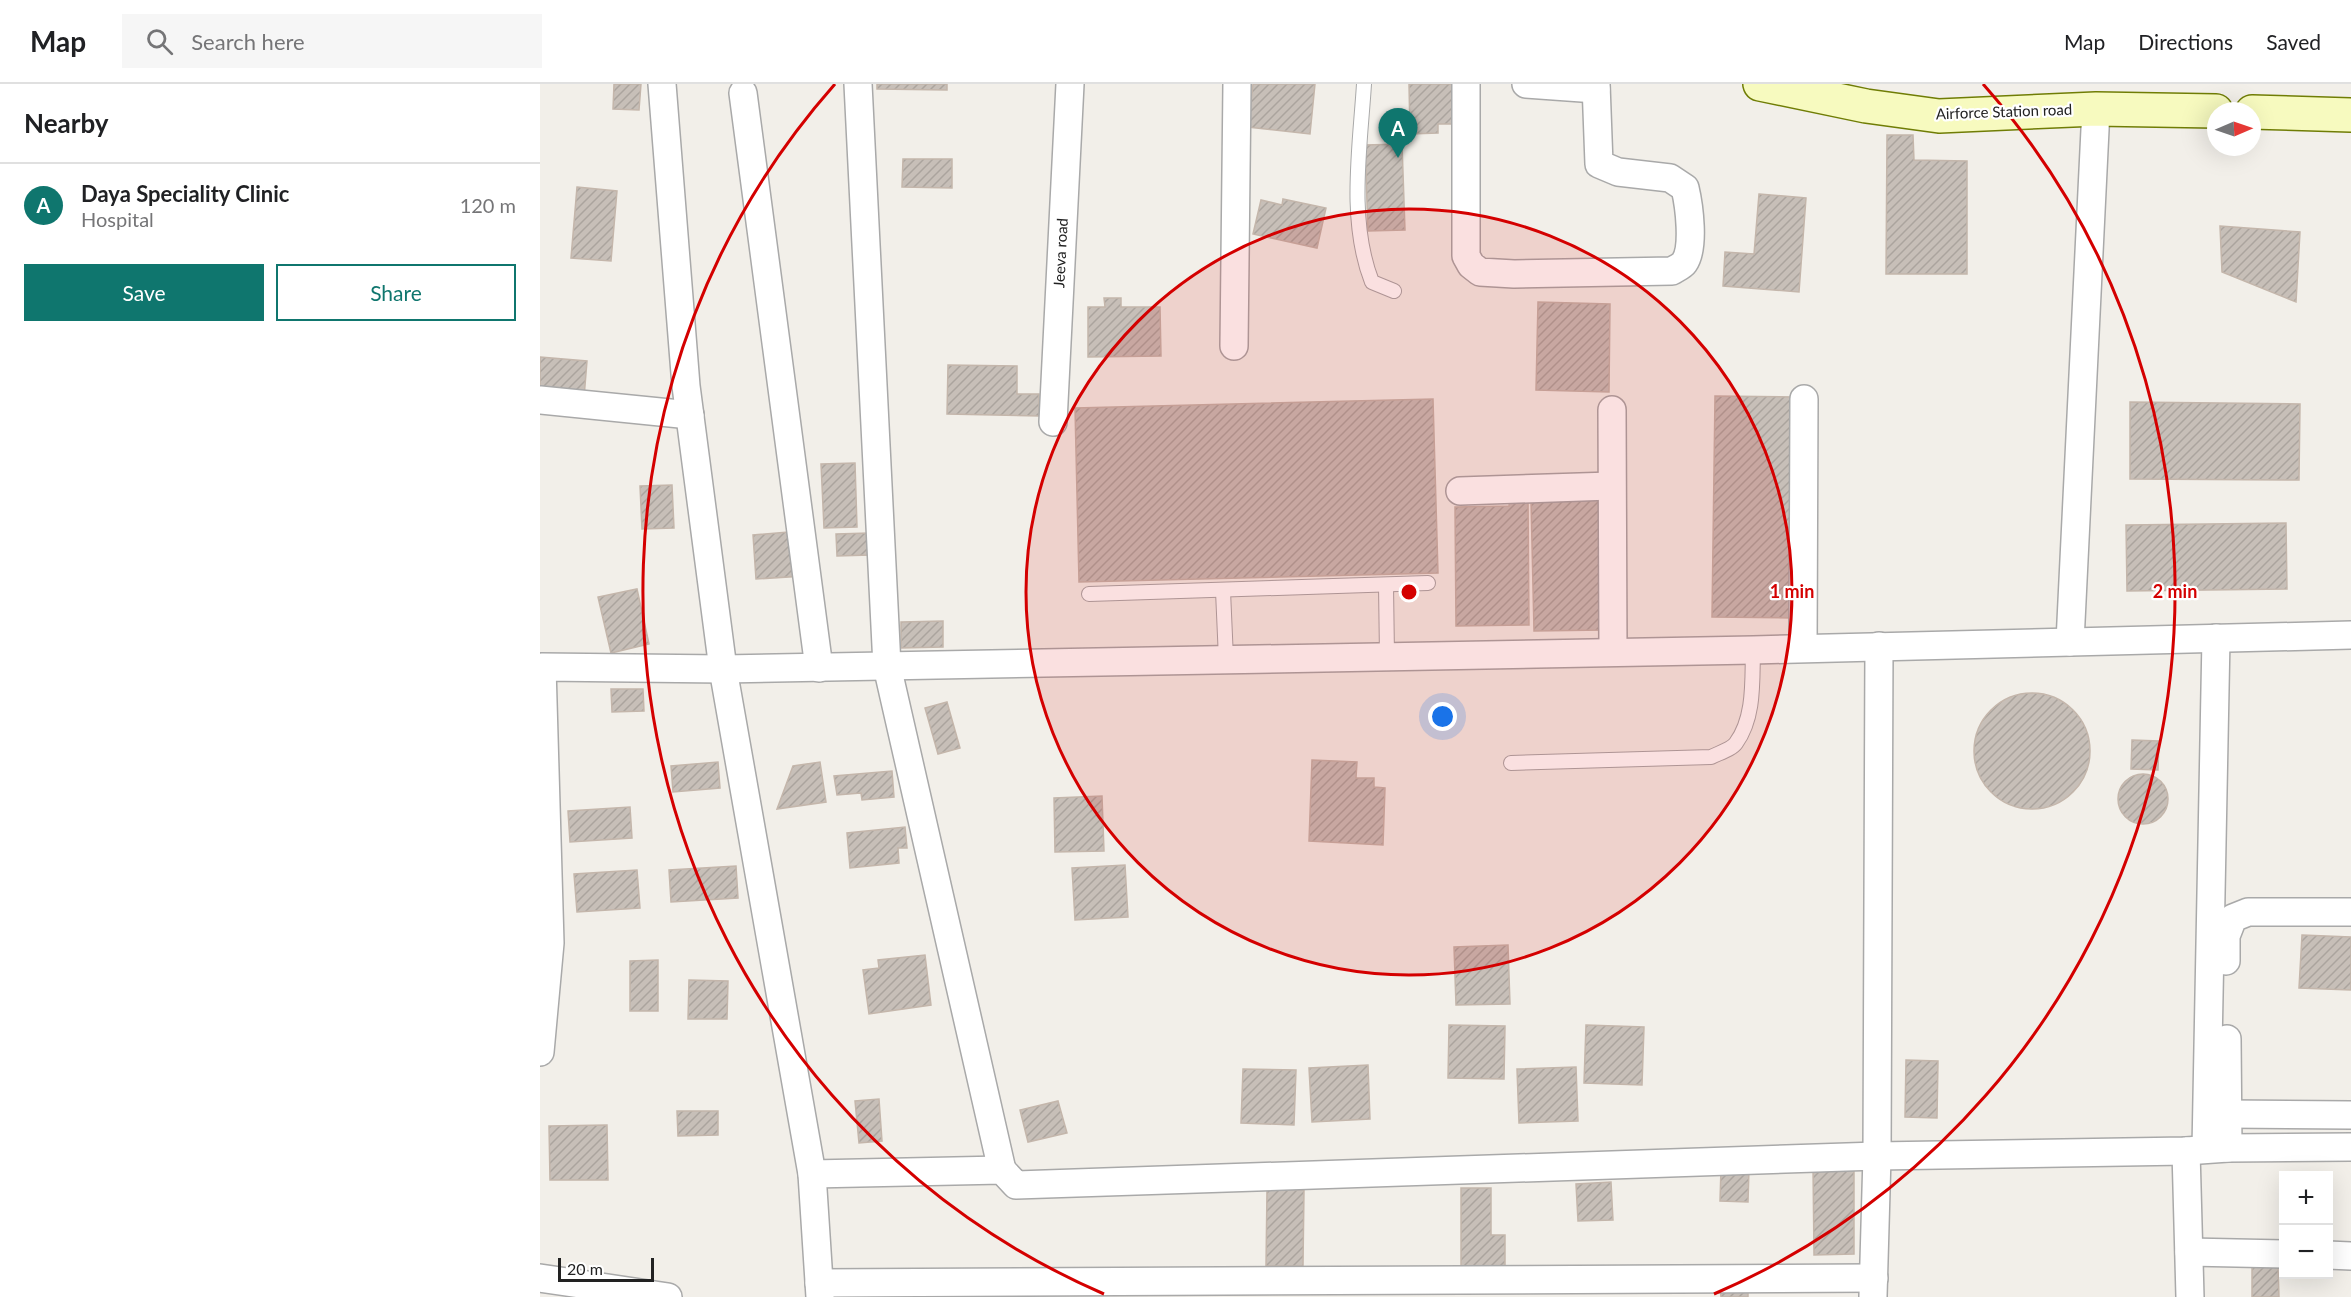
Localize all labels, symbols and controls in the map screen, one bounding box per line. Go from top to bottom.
search box [122,14,542,68]
text: Map [30,24,86,58]
icon: search [143,25,176,58]
text: Search here [191,28,305,55]
text: Map [2064,29,2105,54]
text: Directions [2138,29,2233,54]
text: Saved [2266,29,2321,54]
street label: Airforce Station road [1935,100,2073,122]
north arrow [2207,102,2261,156]
text: Nearby [24,107,109,139]
pin: A [1378,109,1418,158]
text: Daya Speciality Clinic [81,180,289,207]
text: A [37,193,50,217]
text: 120 m [460,193,516,217]
text: Hospital [81,207,154,231]
street label: Jeeva road [1049,217,1071,288]
button: Save [24,264,264,321]
button: Share [276,264,516,321]
text: 1 min [1770,580,1814,602]
text: 2 min [2153,580,2197,602]
centre of rings [1399,582,1419,602]
your location [1428,702,1457,731]
map controls [2279,1171,2333,1279]
button: + [2279,1171,2333,1225]
button: − [2279,1225,2333,1279]
scale bar [558,1255,654,1282]
text: 20 m [567,1259,603,1278]

